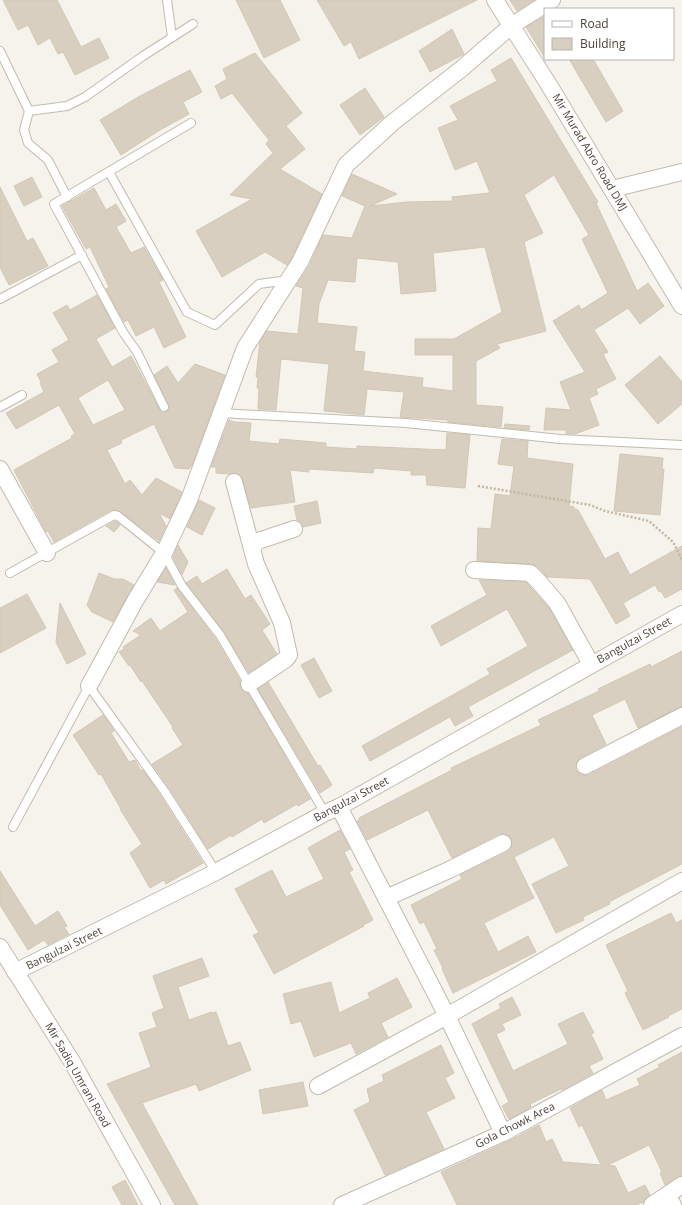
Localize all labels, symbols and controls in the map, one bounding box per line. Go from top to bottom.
legend [544,8,674,60]
text: Road [580,15,609,32]
text: Building [580,35,626,52]
street label: Mir Murad Abro Road DMJ [549,90,631,213]
street label: Bangulzai Street [594,613,674,666]
street label: Bangulzai Street [311,772,391,825]
street label: Bangulzai Street [23,923,104,973]
street label: Mir Sadiq Umrani Road [42,1020,115,1130]
street label: Gola Chowk Area [472,1098,557,1151]

